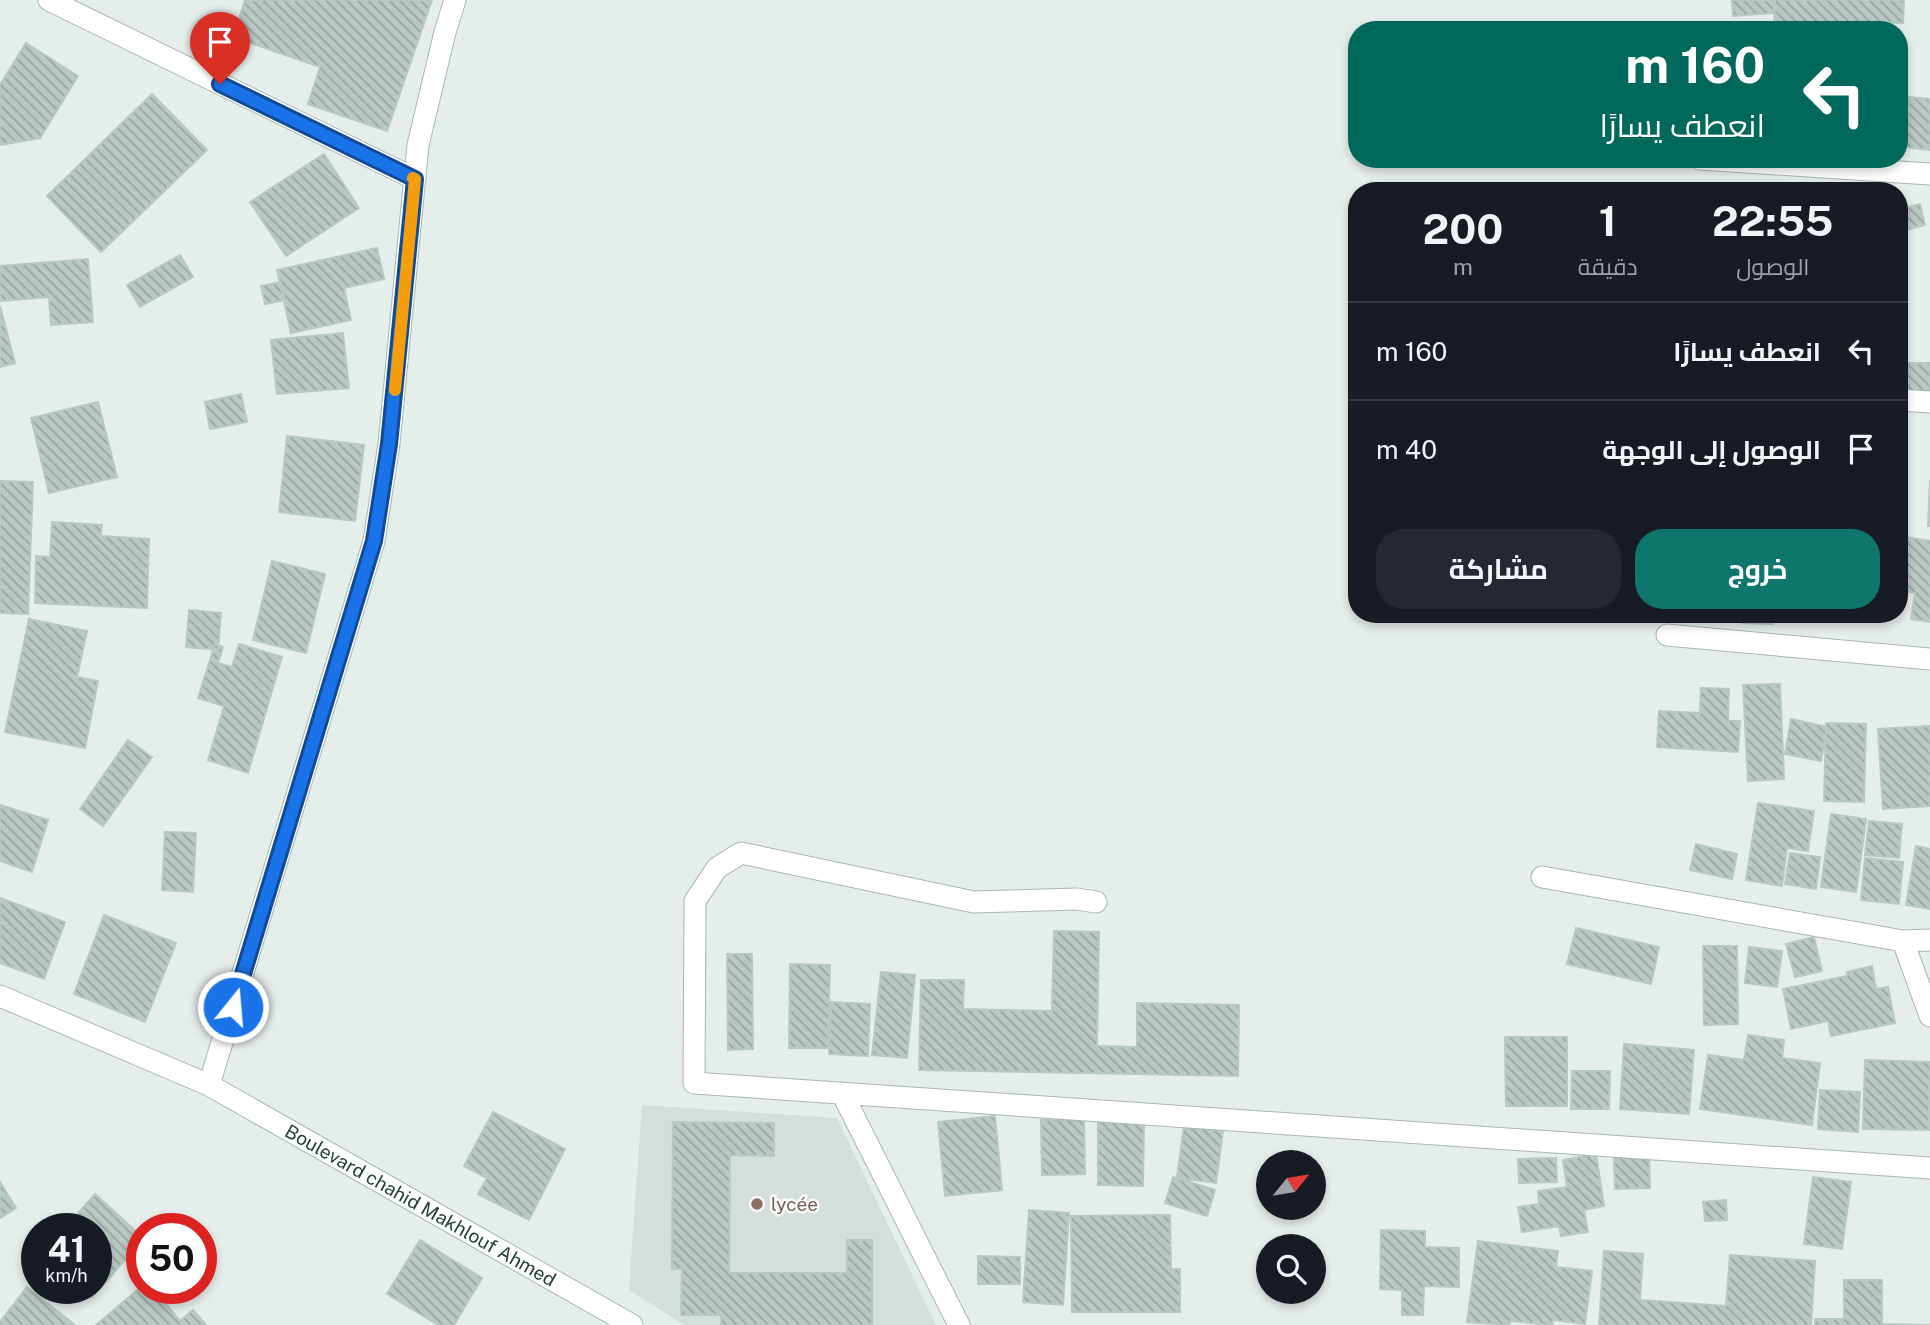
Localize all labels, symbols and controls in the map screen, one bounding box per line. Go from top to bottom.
pin [190,12.0,250,84]
icon: arrive [201,23,239,61]
text: 160 m [1625,36,1765,94]
icon: left [1789,49,1880,140]
text: انعطف يسارًا [1599,107,1765,144]
text: 1 [1599,196,1617,245]
text: 22:55 [1712,196,1833,245]
text: 200 [1423,204,1503,253]
text: m [1453,253,1473,280]
text: دقيقة [1578,253,1638,280]
text: الوصول [1736,253,1809,280]
icon: left [1842,332,1880,370]
text: 160 m [1376,336,1447,367]
text: انعطف يسارًا [1673,336,1821,367]
icon: arrive [1842,430,1880,468]
text: 40 m [1376,434,1437,465]
text: الوصول إلى الوجهة [1602,434,1821,465]
button: مشاركة [1376,529,1621,609]
button: خروج [1635,529,1880,609]
position arrow [196,970,270,1044]
street label: Boulevard chahid Makhlouf Ahmed [281,1120,560,1291]
north arrow [1256,1150,1326,1220]
map controls [1256,1150,1326,1304]
place label: lycée [771,1193,818,1215]
marker: lycée [749,1196,765,1212]
speed limit sign: 50 [126,1213,217,1304]
text: 41 [48,1229,85,1270]
button: search [1256,1234,1326,1304]
text: km/h [45,1265,88,1286]

